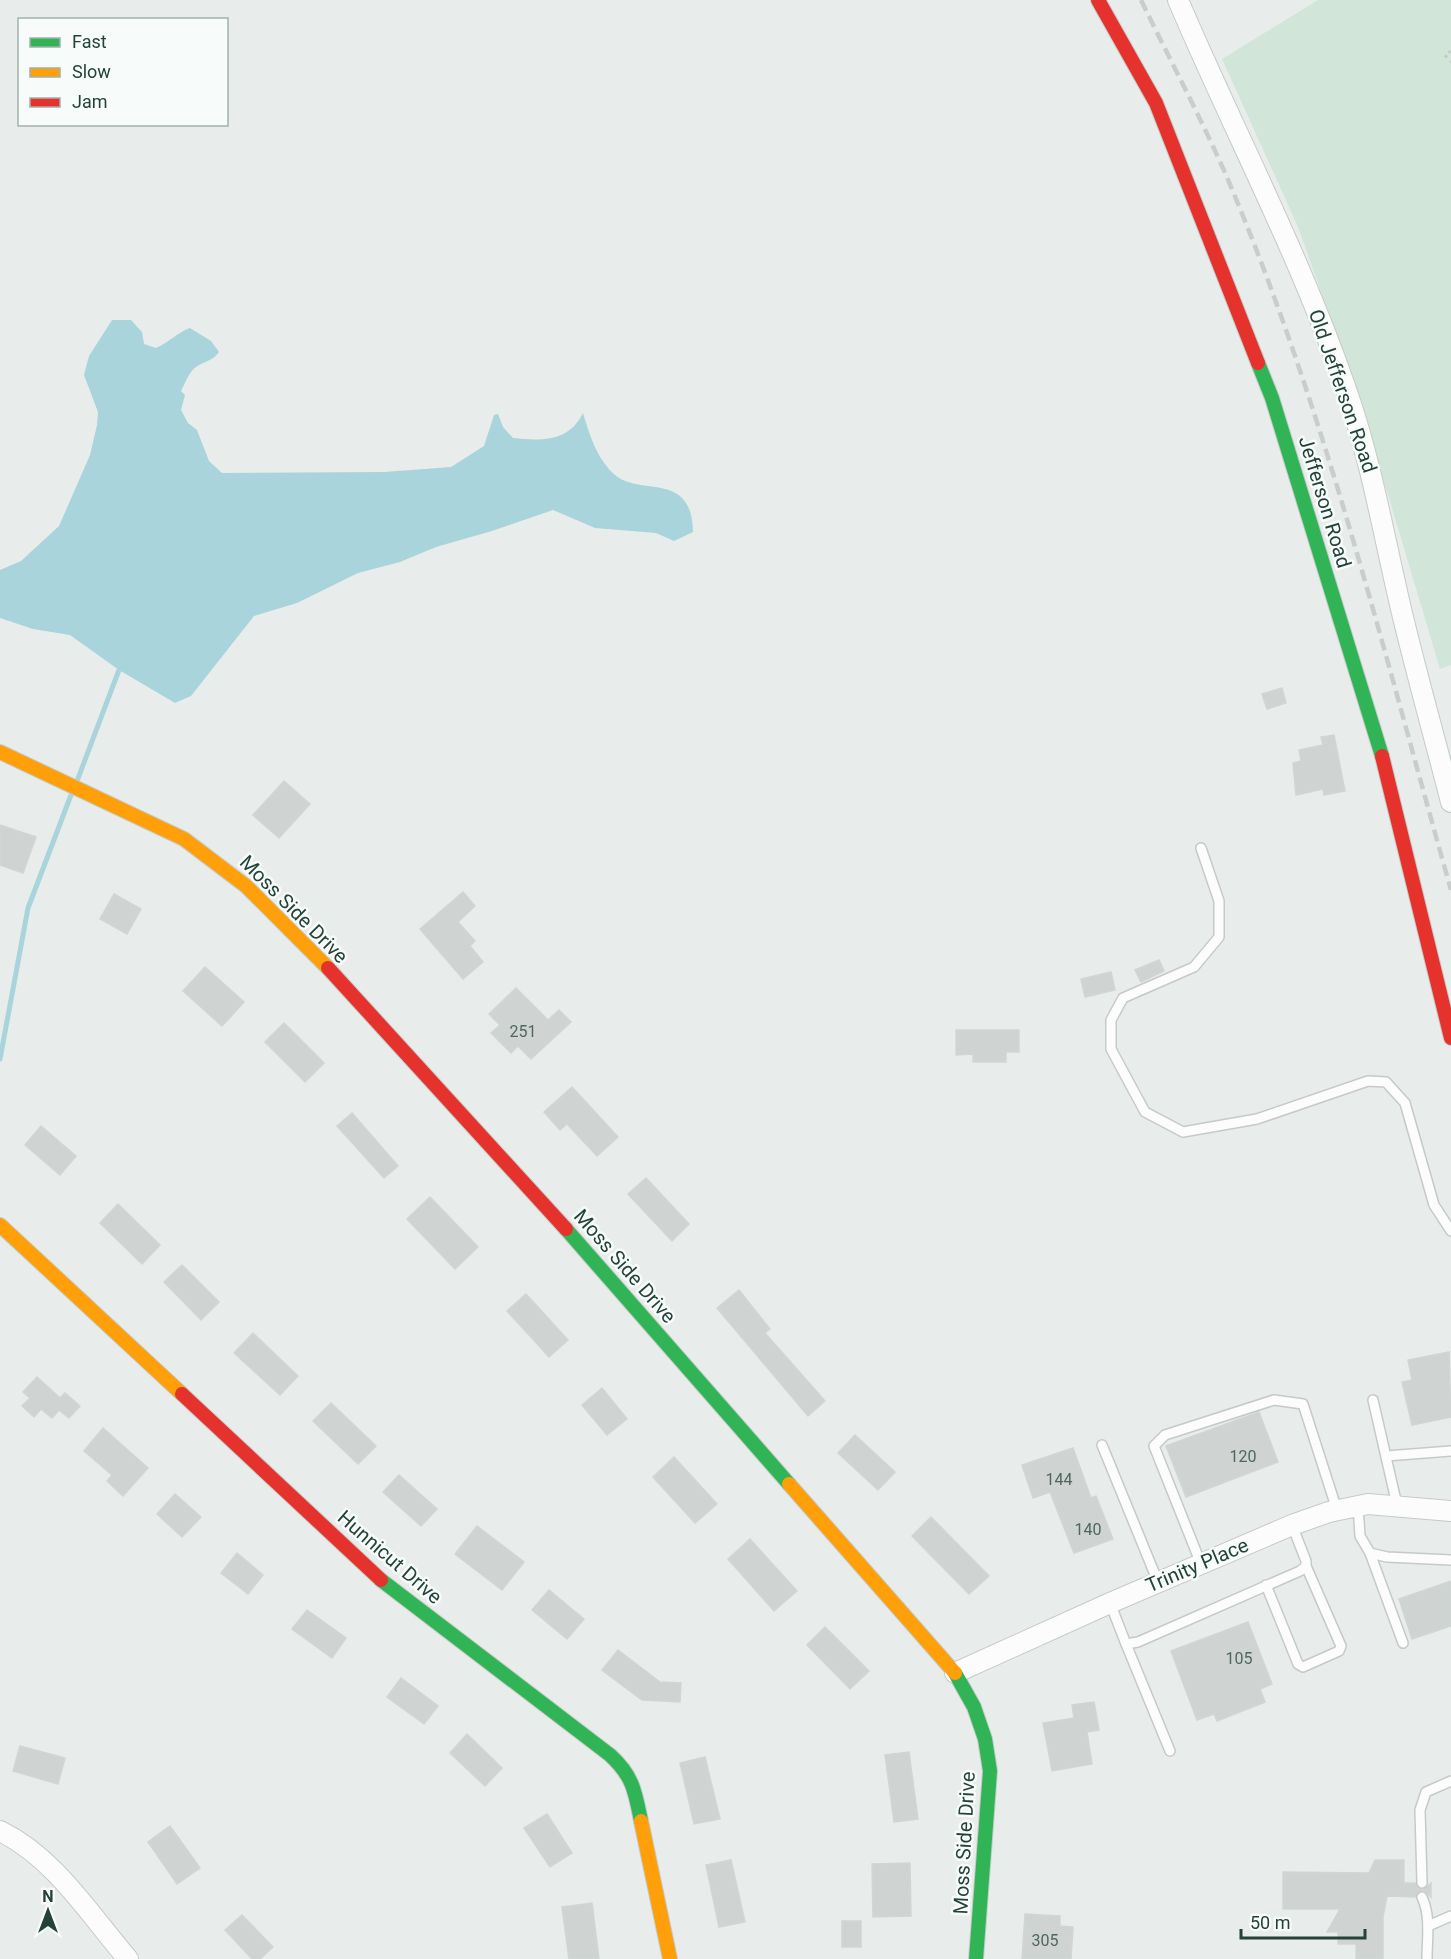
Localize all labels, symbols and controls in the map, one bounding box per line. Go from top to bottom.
legend [18,18,228,126]
text: Fast [72,31,107,52]
text: Slow [72,61,111,82]
text: Jam [72,91,108,112]
street label: Old Jefferson Road [1304,306,1382,476]
street label: Jefferson Road [1294,433,1356,571]
street label: Moss Side Drive [235,850,353,968]
house number: 251 [510,1022,536,1041]
street label: Moss Side Drive [569,1204,681,1328]
house number: 120 [1230,1447,1256,1466]
house number: 144 [1046,1470,1072,1489]
street label: Hunnicut Drive [333,1505,447,1609]
house number: 140 [1075,1520,1101,1539]
street label: Trinity Place [1142,1533,1252,1597]
house number: 105 [1226,1649,1252,1668]
street label: Moss Side Drive [948,1771,980,1915]
north arrow [18,1881,78,1941]
text: N [42,1887,54,1906]
scale bar [1241,1902,1366,1940]
text: 50 m [1250,1912,1290,1933]
house number: 305 [1032,1931,1058,1950]

